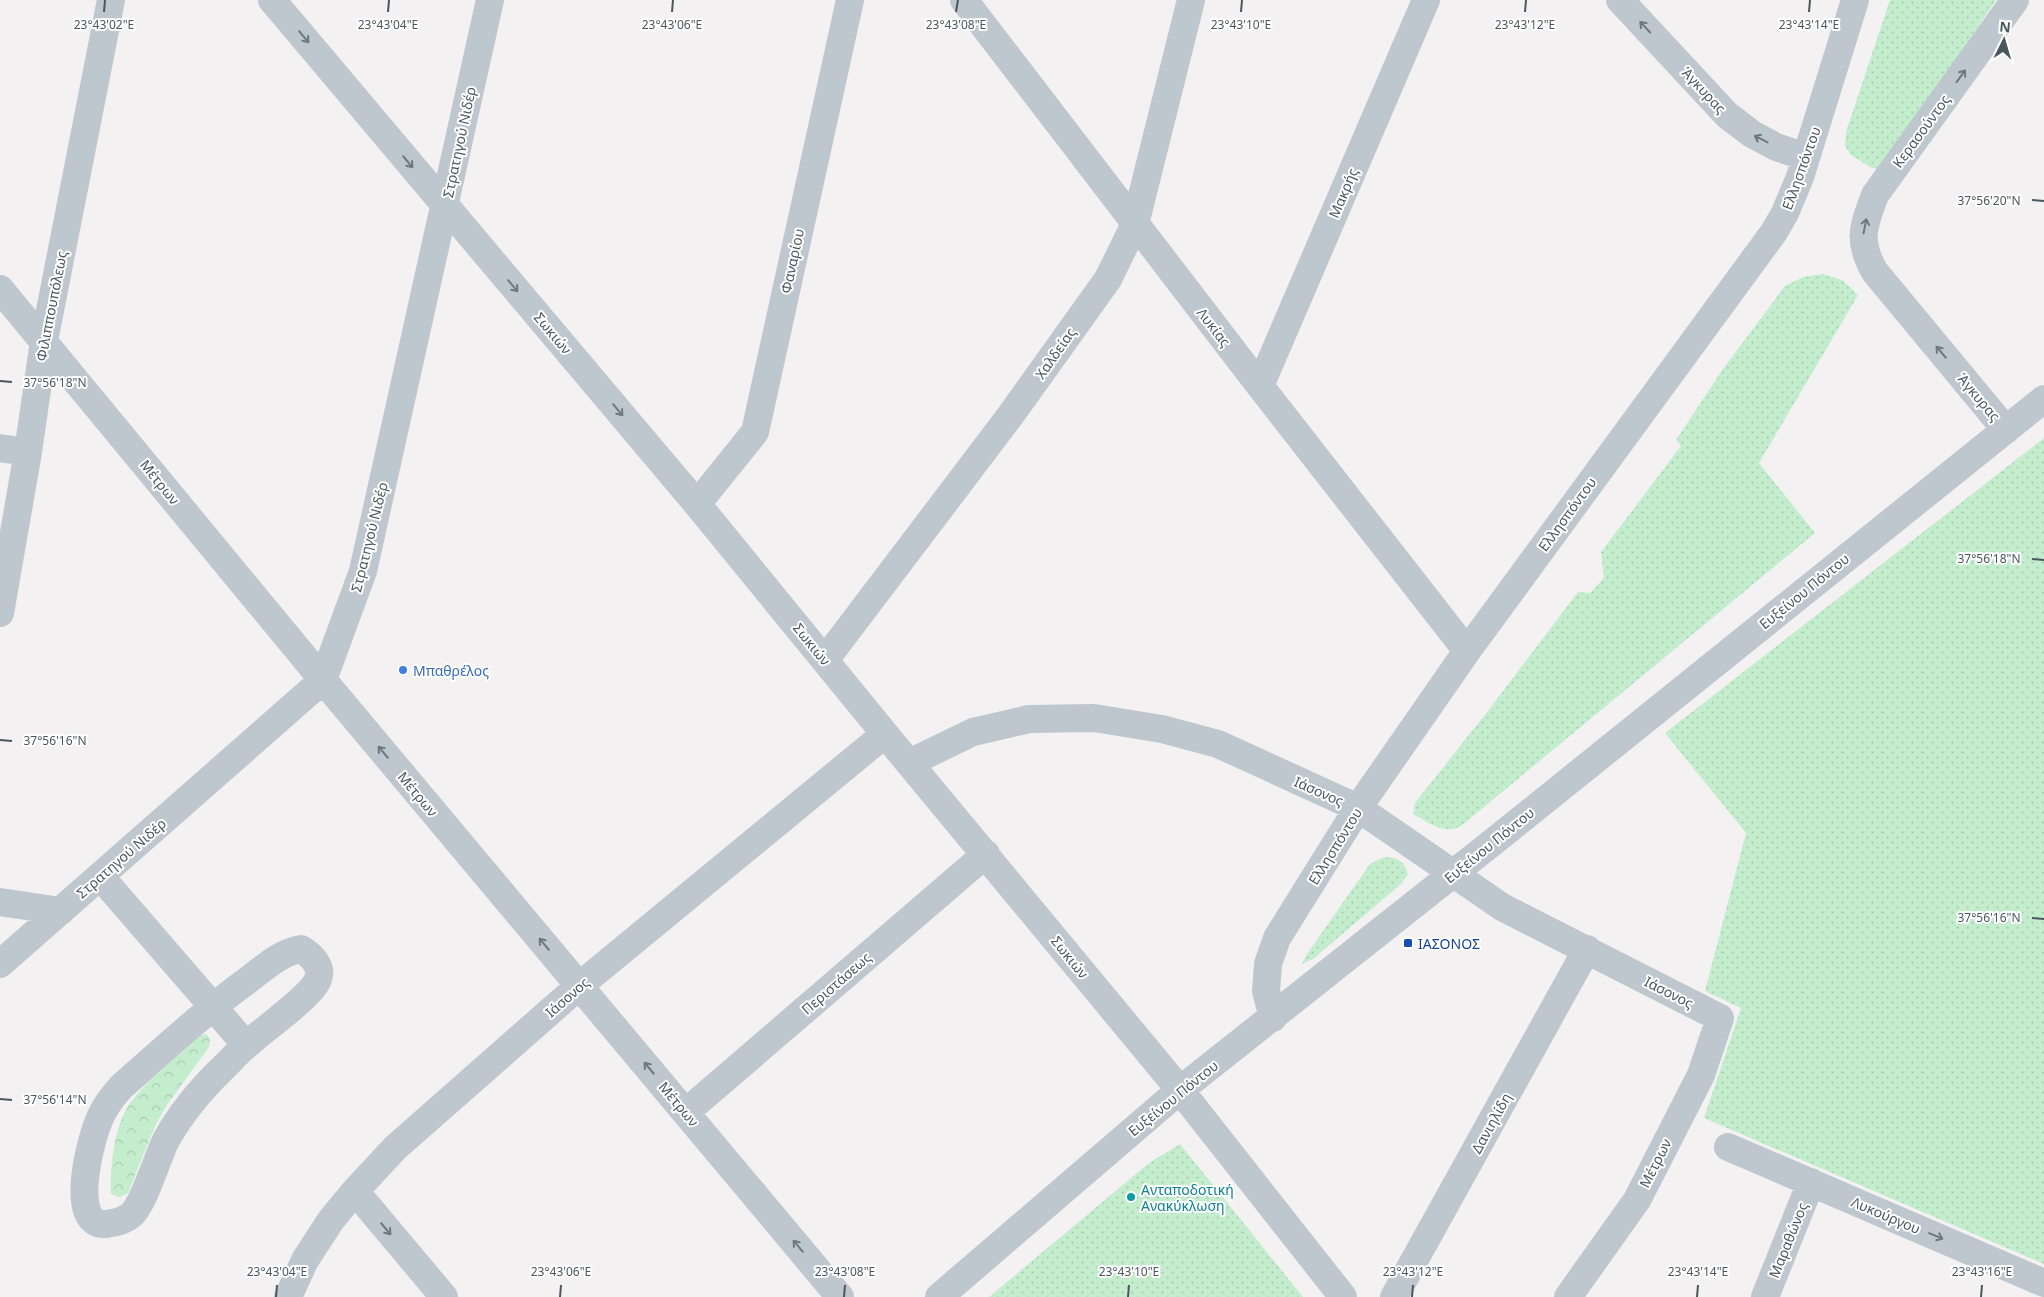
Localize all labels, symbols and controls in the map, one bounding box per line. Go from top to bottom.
north arrow [1979,15,2029,65]
text: 23°43'02"E [74,16,134,33]
text: 23°43'04"E [358,16,418,33]
text: 23°43'06"E [642,16,702,33]
text: 23°43'08"E [926,16,986,33]
text: 23°43'10"E [1211,16,1271,33]
text: 23°43'12"E [1495,16,1555,33]
text: 23°43'14"E [1779,16,1839,33]
text: N [1999,17,2012,37]
one-way arrow [1639,20,1651,33]
one-way arrow [298,31,309,44]
street label: Άγκυρας [1678,63,1730,117]
one-way arrow [1956,69,1966,83]
street label: Στρατηγού Νιδέρ [438,85,480,199]
street label: Κερασούντος [1888,90,1954,171]
street label: Ελλησπόντου [1777,124,1825,212]
one-way arrow [1754,134,1769,143]
one-way arrow [403,155,414,168]
street label: Μακρής [1324,165,1362,221]
text: 37°56'20"N [1957,192,2021,209]
one-way arrow [1860,219,1870,235]
street label: Φαναρίου [776,227,808,295]
street label: Φιλιππουπόλεως [31,249,71,363]
one-way arrow [507,279,519,292]
street label: Λυκίας [1193,304,1235,350]
street label: Σωκιών [530,308,576,358]
street label: Χαλδείας [1030,323,1080,382]
one-way arrow [1936,346,1947,359]
street label: Άγκυρας [1953,369,2005,425]
text: 37°56'18"N [23,374,87,391]
one-way arrow [612,403,623,416]
street label: Μέτρων [136,456,184,508]
street label: Ελλησπόντου [1534,473,1600,555]
street label: Στρατηγού Νιδέρ [346,480,392,594]
street label: Ευξείνου Πόντου [1755,549,1853,633]
text: 37°56'18"N [1957,550,2021,567]
street label: Σωκιών [789,619,835,669]
place label: Μπαθρέλος [413,661,489,680]
marker: Μπαθρέλος [397,664,409,676]
text: 37°56'16"N [23,732,87,749]
one-way arrow [378,746,389,759]
street label: Μέτρων [394,768,442,820]
street label: Ιάσονος [1291,772,1347,810]
street label: Ευξείνου Πόντου [1440,803,1538,887]
street label: Ελλησπόντου [1304,804,1366,888]
street label: Στρατηγού Νιδέρ [72,814,170,902]
text: 37°56'16"N [1957,909,2021,926]
street label: Σωκιών [1047,932,1093,982]
place label: ΙΑΣΟΝΟΣ [1418,934,1480,953]
marker: ΙΑΣΟΝΟΣ [1402,937,1414,949]
one-way arrow [538,938,549,951]
street label: Περιστάσεως [797,947,875,1018]
street label: Ιάσονος [1641,972,1697,1012]
street label: Ιάσονος [541,973,593,1021]
street label: Ευξείνου Πόντου [1124,1056,1222,1140]
one-way arrow [643,1062,654,1075]
street label: Μέτρων [655,1078,703,1130]
street label: Δανιηλίδη [1467,1089,1515,1157]
text: 37°56'14"N [23,1091,87,1108]
street label: Μέτρων [1635,1135,1675,1191]
place label: Ανταποδοτική Ανακύκλωση [1141,1180,1234,1215]
marker: Ανταποδοτική Ανακύκλωση [1125,1191,1137,1203]
street label: Λυκούργου [1849,1192,1923,1238]
street label: Μαραθώνος [1764,1199,1812,1281]
one-way arrow [380,1222,392,1235]
one-way arrow [1928,1232,1943,1242]
one-way arrow [793,1240,804,1253]
text: 23°43'04"E [247,1263,307,1280]
text: 23°43'06"E [531,1263,591,1280]
text: 23°43'08"E [815,1263,875,1280]
text: 23°43'10"E [1099,1263,1159,1280]
text: 23°43'12"E [1383,1263,1443,1280]
text: 23°43'14"E [1668,1263,1728,1280]
text: 23°43'16"E [1952,1263,2012,1280]

